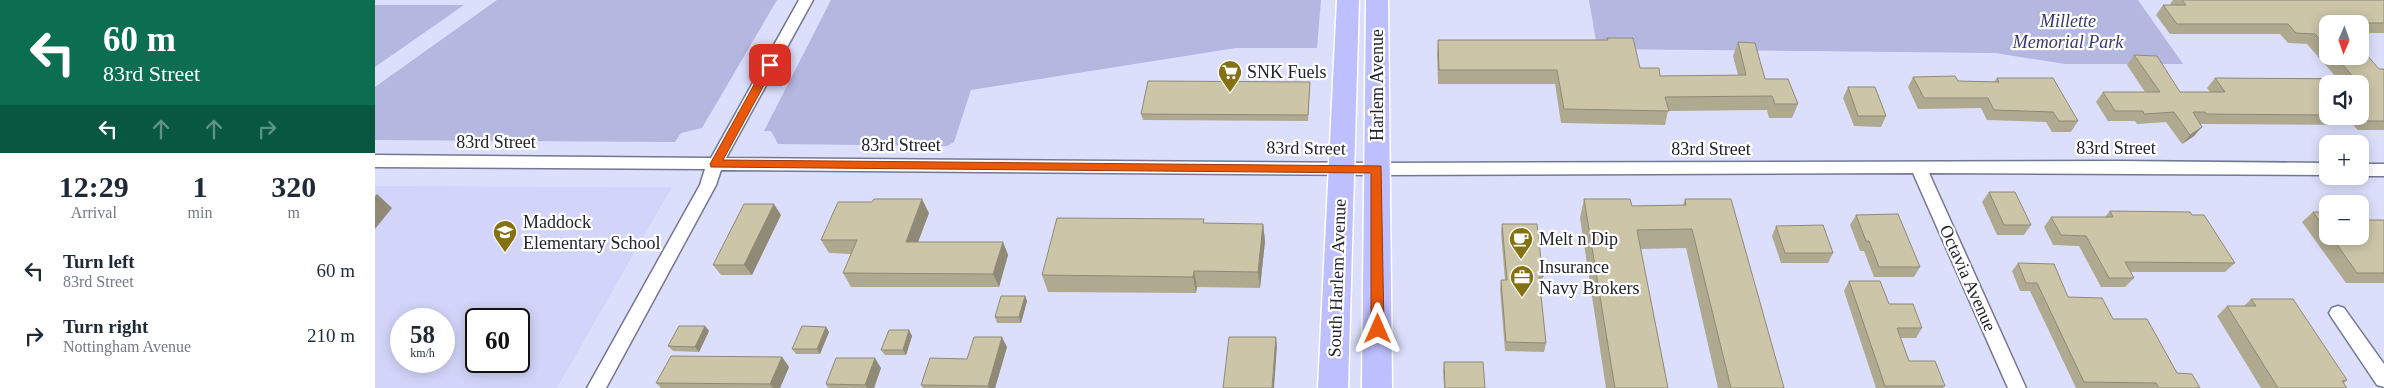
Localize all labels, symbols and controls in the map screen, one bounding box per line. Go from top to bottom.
park label: Millette Memorial Park [2012,11,2124,52]
north arrow [2319,15,2369,65]
map controls [2319,15,2369,245]
icon: left [20,20,85,85]
text: 60 m [103,20,176,59]
street label: Harlem Avenue [1367,29,1387,141]
pin [749,44,791,86]
icon: arrive [756,51,784,79]
supermarket icon: SNK Fuels [1217,59,1243,93]
text: 83rd Street [103,61,200,86]
place label: SNK Fuels [1247,62,1327,82]
button: sound [2319,75,2369,125]
icon: left [94,115,122,143]
icon: ahead [147,115,175,143]
icon: ahead [200,115,228,143]
icon: right [253,115,281,143]
street label: 83rd Street [456,132,536,152]
street label: 83rd Street [861,135,941,155]
button: + [2319,135,2369,185]
street label: 83rd Street [1266,137,1346,159]
street label: 83rd Street [2076,138,2156,158]
street label: 83rd Street [1671,139,1751,159]
text: 12:29 [59,170,129,203]
text: 1 [192,170,207,203]
text: 320 [271,170,316,203]
button: − [2319,195,2369,245]
street label: South Harlem Avenue [1324,198,1350,358]
text: Arrival [71,204,117,221]
text: min [188,204,212,221]
text: m [287,204,300,221]
place label: Maddock Elementary School [523,212,660,253]
school or university icon: Maddock Elementary School [492,219,518,253]
street label: Octavia Avenue [1936,222,2000,334]
cafe icon: Melt n Dip [1508,226,1534,260]
place label: Melt n Dip [1539,229,1618,249]
text: Turn left [63,251,135,272]
icon: left [20,257,48,285]
place label: Insurance Navy Brokers [1539,257,1639,298]
text: 60 m [316,260,355,281]
office icon: Insurance Navy Brokers [1509,264,1535,298]
text: 83rd Street [63,273,134,290]
position arrow [1351,302,1403,354]
speed limit sign: 60 [465,308,530,373]
text: Turn right [63,316,148,337]
text: 58 [410,321,435,348]
icon: right [20,322,48,350]
text: 210 m [307,325,355,346]
text: Nottingham Avenue [63,338,191,355]
text: km/h [410,346,435,360]

